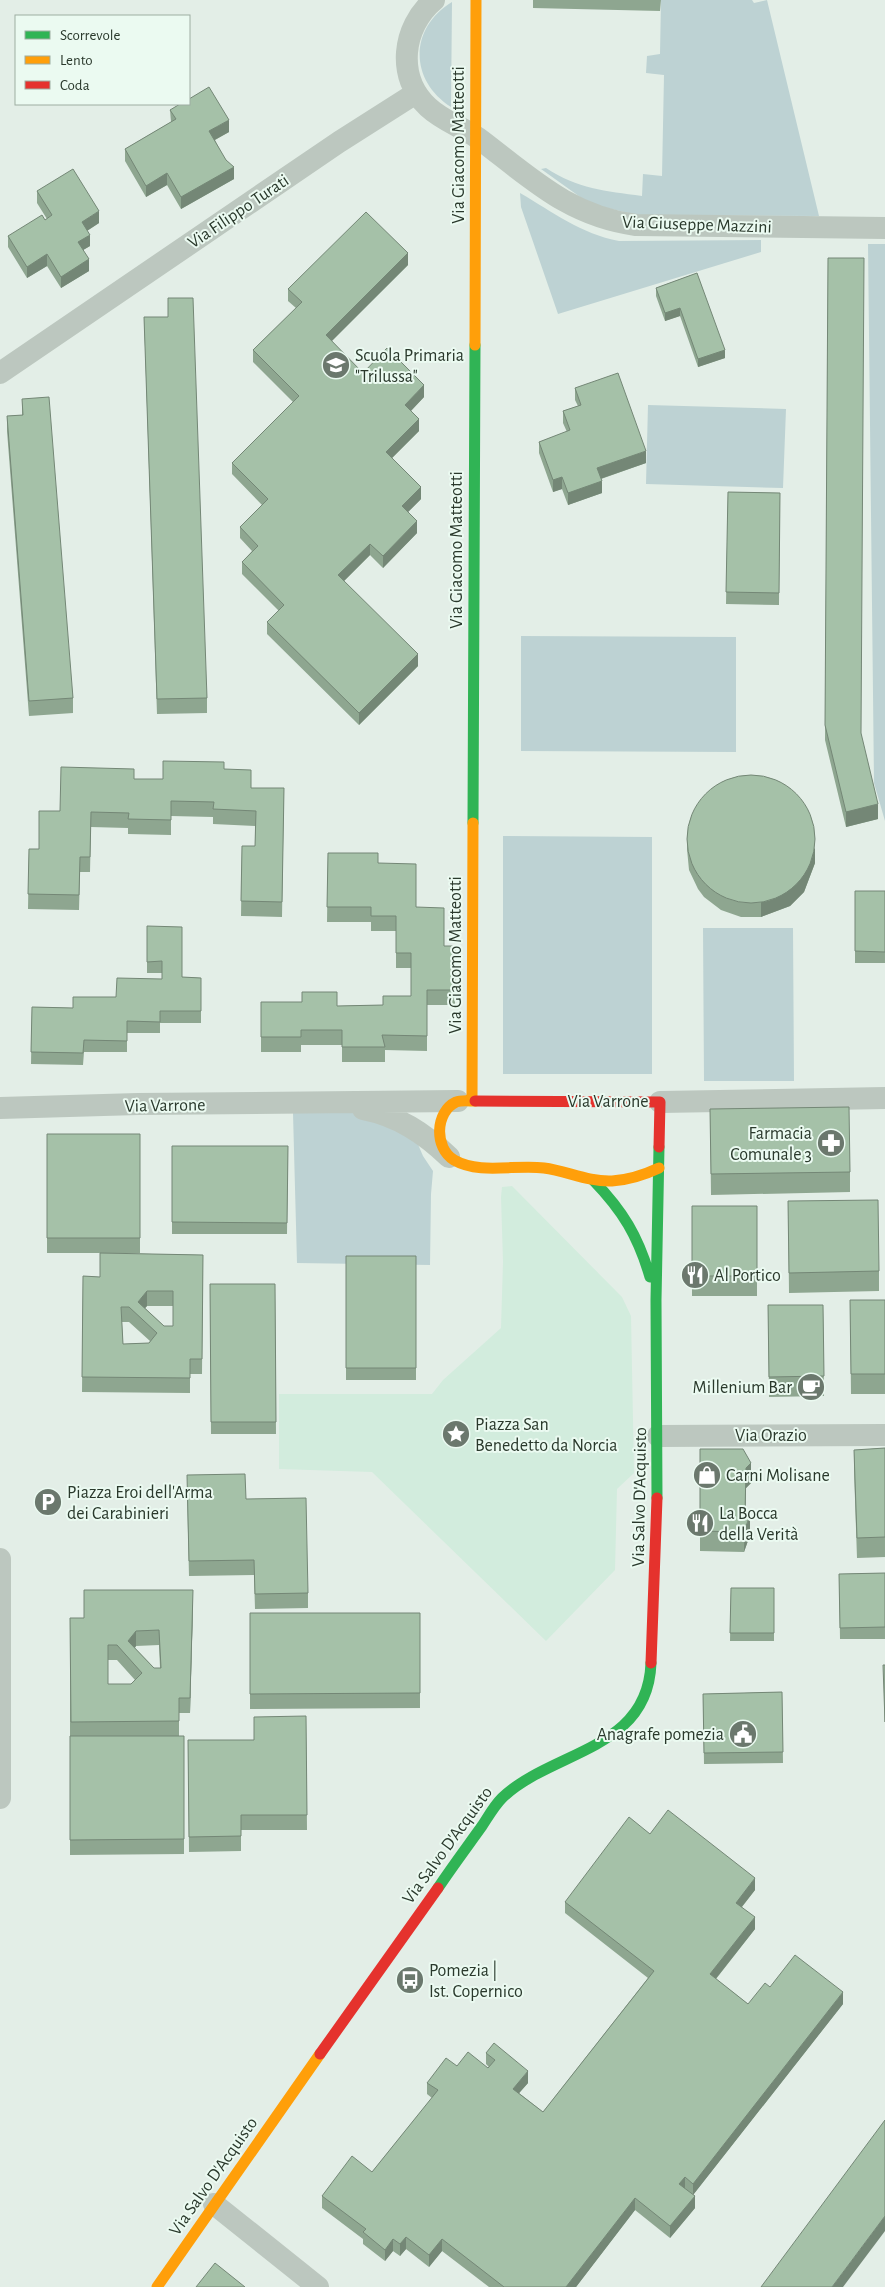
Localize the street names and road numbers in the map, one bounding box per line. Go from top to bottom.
street label: Via Giacomo Matteotti [450,66,468,224]
street label: Via Filippo Turati [185,172,292,252]
street label: Via Giuseppe Mazzini [622,213,772,237]
street label: Via Giacomo Matteotti [448,471,466,629]
street label: Via Giacomo Matteotti [447,876,465,1034]
street label: Via Varrone [568,1093,648,1111]
street label: Via Varrone [124,1096,206,1116]
street label: Via Salvo D'Acquisto [630,1427,650,1567]
street label: Via Orazio [735,1427,807,1445]
street label: Via Salvo D'Acquisto [399,1784,496,1907]
street label: Via Salvo D'Acquisto [166,2114,261,2239]

